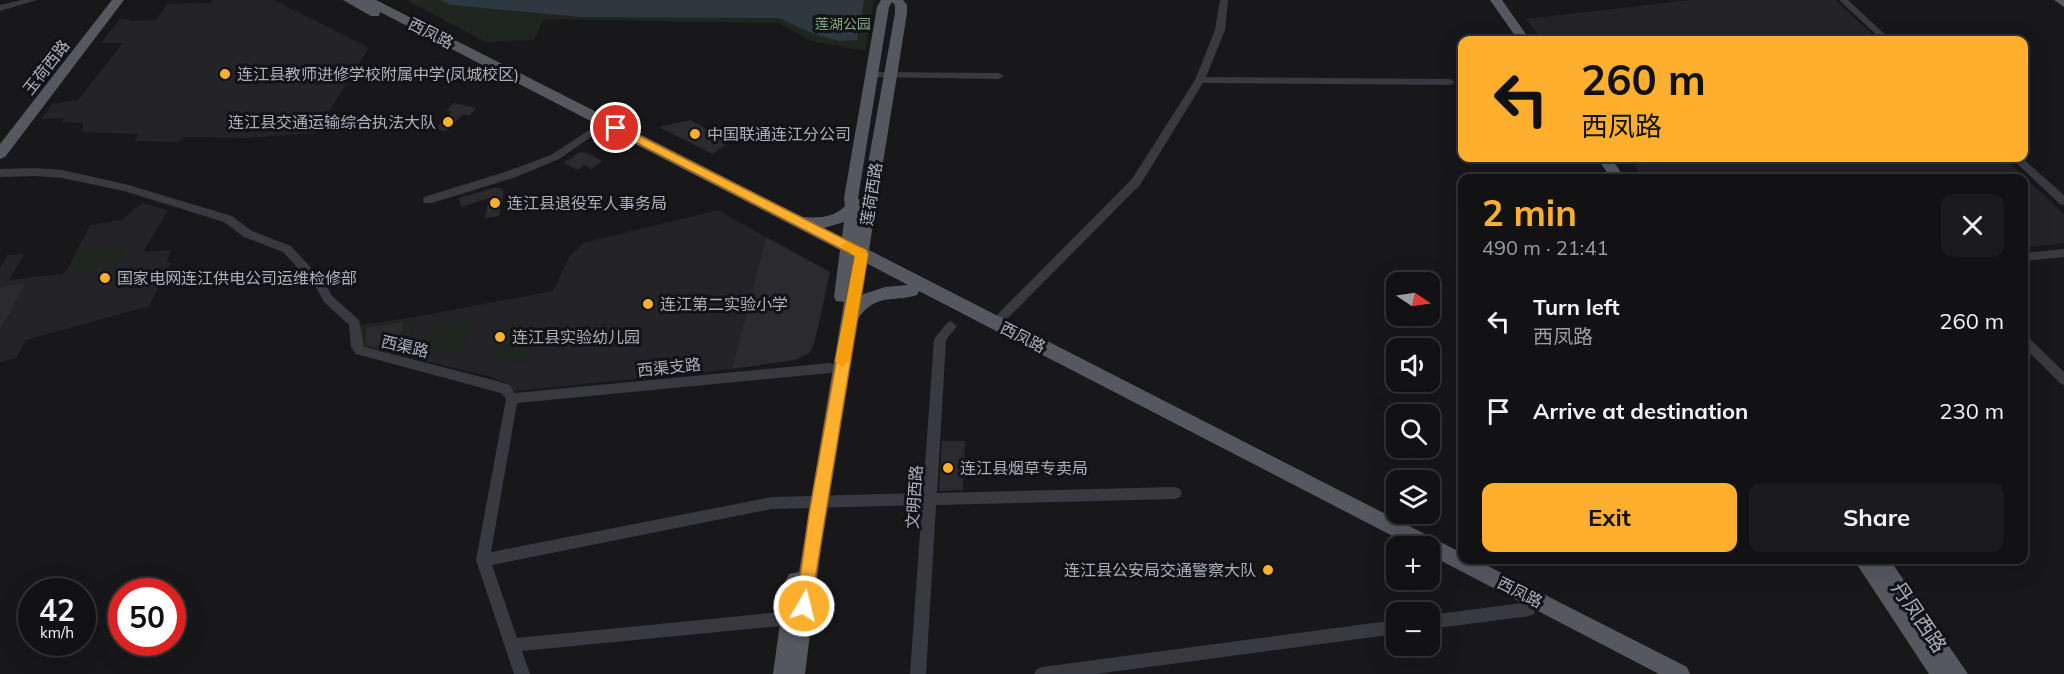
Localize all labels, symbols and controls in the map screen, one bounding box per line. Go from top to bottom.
street label: 西凤路 [405,13,457,53]
park label: 莲湖公园 [815,15,871,33]
street label: 玉荷西路 [18,36,74,98]
text: 260 m [1581,53,1706,106]
icon: left [1482,60,1560,138]
place label: 连江县教师进修学校附属中学(凤城校区) [237,64,519,84]
marker: 连江县教师进修学校附属中学(凤城校区) [218,67,232,81]
pin [590,102,641,153]
text: 西凤路 [1581,109,1662,143]
icon: arrive [599,111,632,144]
place label: 连江县交通运输综合执法大队 [228,112,436,132]
marker: 连江县交通运输综合执法大队 [441,115,455,129]
place label: 中国联通连江分公司 [707,124,851,144]
marker: 中国联通连江分公司 [688,127,702,141]
street label: 莲荷西路 [856,161,886,227]
text: 2 min [1482,190,1577,235]
place label: 连江县退役军人事务局 [507,193,667,213]
button: close [1941,194,2004,257]
marker: 连江县退役军人事务局 [488,196,502,210]
text: 490 m · 21:41 [1482,235,1608,260]
place label: 国家电网连江供电公司运维检修部 [117,268,357,288]
marker: 国家电网连江供电公司运维检修部 [98,271,112,285]
north arrow [1386,272,1440,326]
map controls [1386,272,1440,656]
text: Turn left [1533,293,1620,321]
place label: 连江第二实验小学 [660,294,788,314]
marker: 连江第二实验小学 [641,297,655,311]
icon: left [1482,305,1515,338]
text: 260 m [1939,307,2004,335]
street label: 西凤路 [997,317,1049,357]
text: 西凤路 [1533,324,1593,349]
place label: 连江县实验幼儿园 [512,327,640,347]
marker: 连江县实验幼儿园 [493,330,507,344]
street label: 西渠路 [379,331,431,361]
button: sound [1386,338,1440,392]
street label: 西渠支路 [636,354,702,380]
icon: arrive [1482,395,1515,428]
text: Arrive at destination [1533,397,1748,425]
text: 230 m [1939,397,2004,425]
button: search [1386,404,1440,458]
place label: 连江县烟草专卖局 [960,458,1088,478]
marker: 连江县烟草专卖局 [941,461,955,475]
street label: 文明西路 [902,464,926,530]
button: layers [1386,470,1440,524]
button: Exit [1482,483,1737,552]
button: Share [1749,483,2004,552]
button: + [1386,536,1440,590]
place label: 连江县公安局交通警察大队 [1064,560,1256,580]
marker: 连江县公安局交通警察大队 [1261,563,1275,577]
street label: 西凤路 [1494,572,1546,612]
position arrow [772,574,836,638]
street label: 丹凤西路 [1887,577,1952,657]
speed limit sign: 50 [108,578,186,656]
text: 42 [39,591,75,629]
button: − [1386,602,1440,656]
text: km/h [40,623,74,642]

